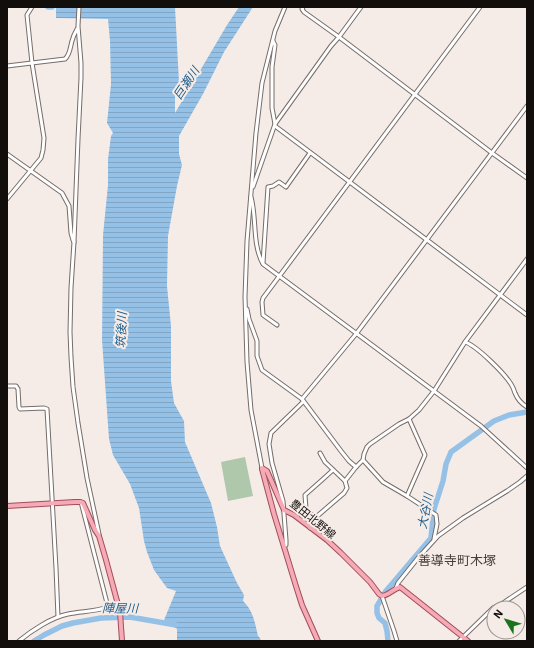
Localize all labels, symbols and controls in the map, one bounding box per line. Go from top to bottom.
water label: 巨瀬川 [170,62,203,102]
water label: 筑後川 [113,310,130,348]
water label: 大谷川 [414,490,436,530]
street label: 豊田北野線 [287,496,339,542]
district label: 善導寺町木塚 [418,552,496,569]
water label: 陣屋川 [102,600,140,616]
north arrow [486,600,526,640]
text: N [490,606,506,621]

